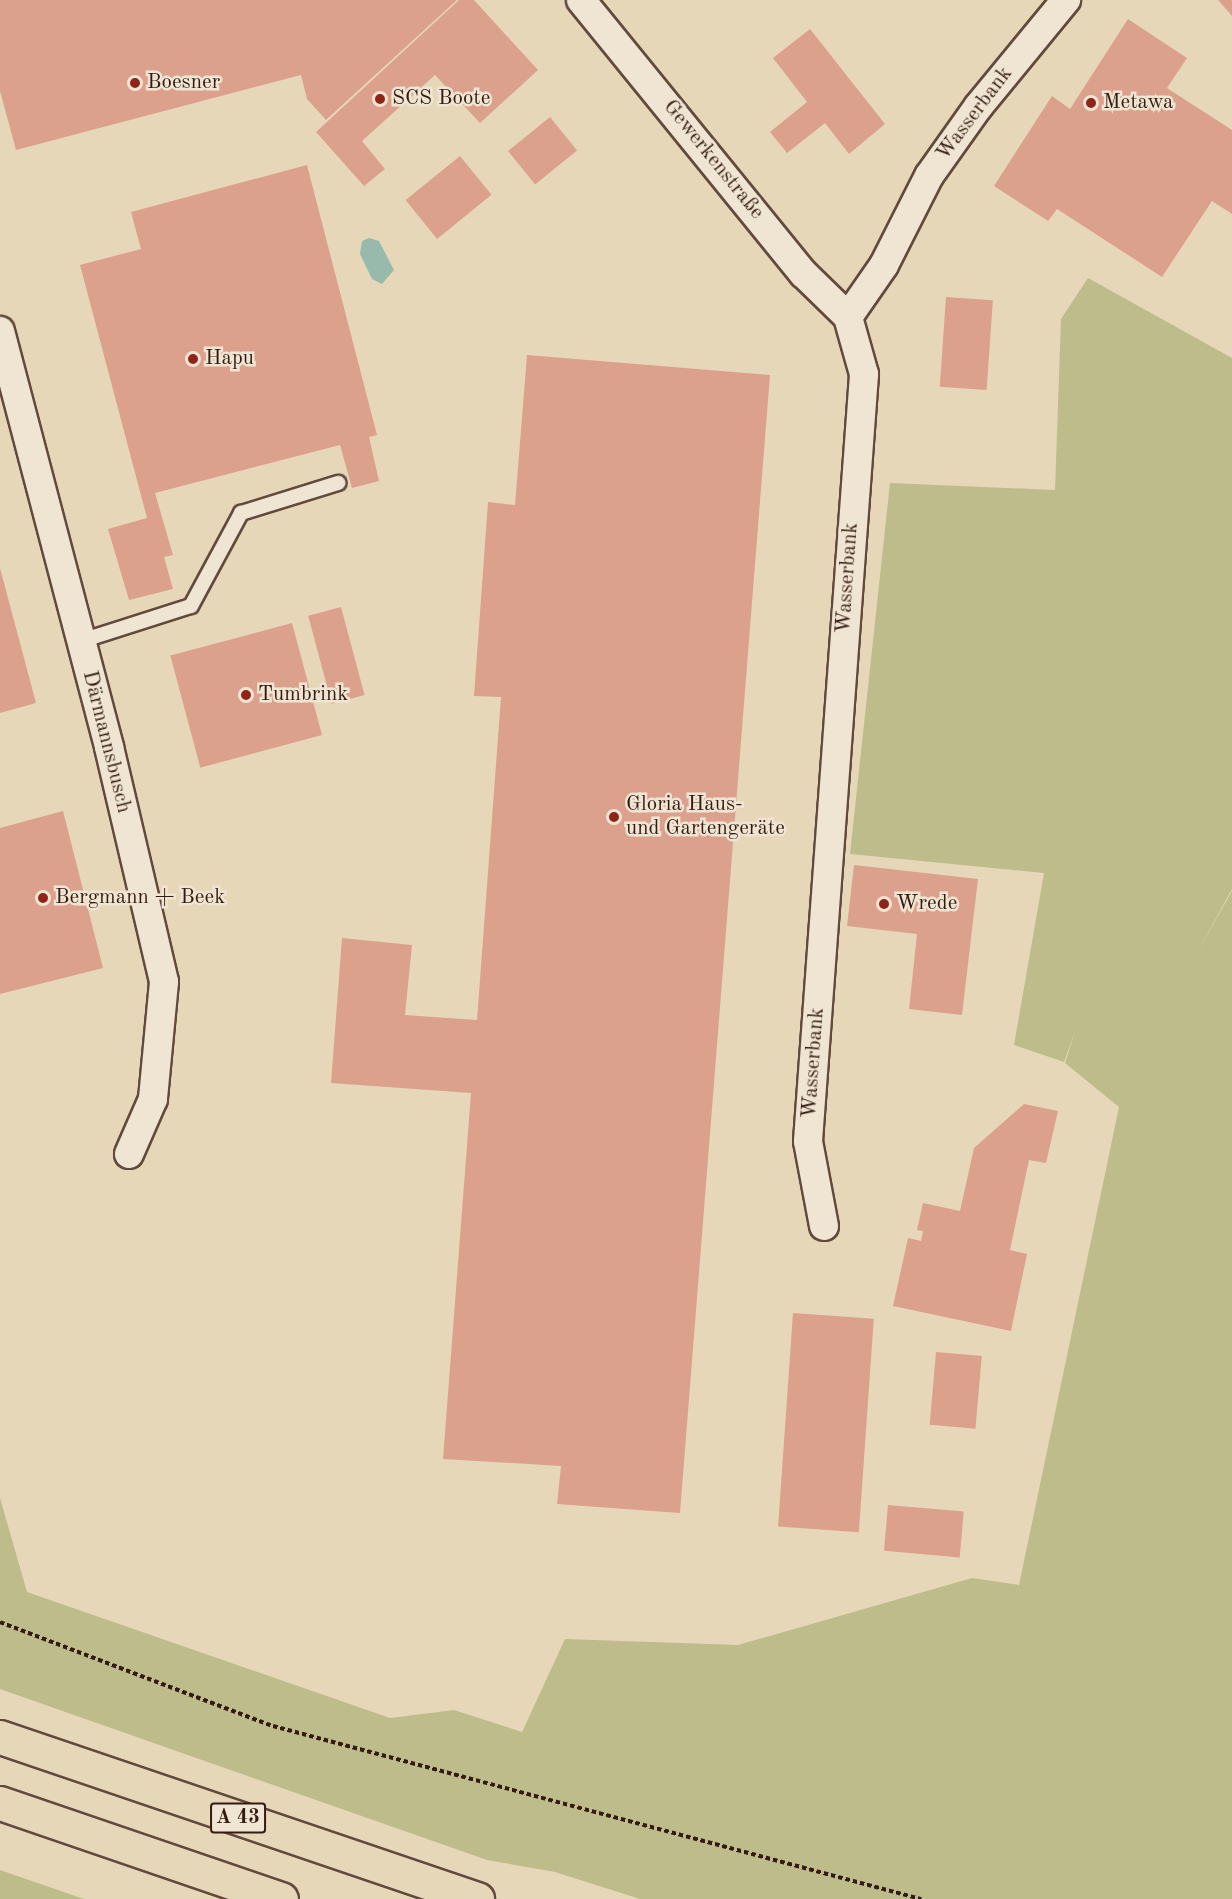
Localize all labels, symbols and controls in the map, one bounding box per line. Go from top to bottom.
street label: Wasserbank [932,62,1018,166]
place label: Boesner [147,70,220,96]
marker: Boesner [128,76,142,90]
place label: SCS Boote [392,86,490,112]
place label: Metawa [1103,90,1173,116]
marker: SCS Boote [373,92,387,106]
street label: Gewerkenstraße [657,95,769,225]
marker: Metawa [1084,96,1098,110]
place label: Hapu [205,346,254,372]
marker: Hapu [186,352,200,366]
street label: Wasserbank [832,522,864,634]
street label: Därmannsbusch [76,668,136,816]
place label: Tumbrink [258,682,348,708]
marker: Tumbrink [239,688,253,702]
place label: Gloria Haus- und Gartengeräte [626,792,785,842]
marker: Gloria Haus- und Gartengeräte [607,810,621,824]
place label: Bergmann + Beek [55,885,225,911]
marker: Bergmann + Beek [36,891,50,905]
place label: Wrede [896,891,957,917]
marker: Wrede [877,897,891,911]
street label: Wasserbank [798,1007,830,1119]
road number: A 43 [210,1801,266,1835]

